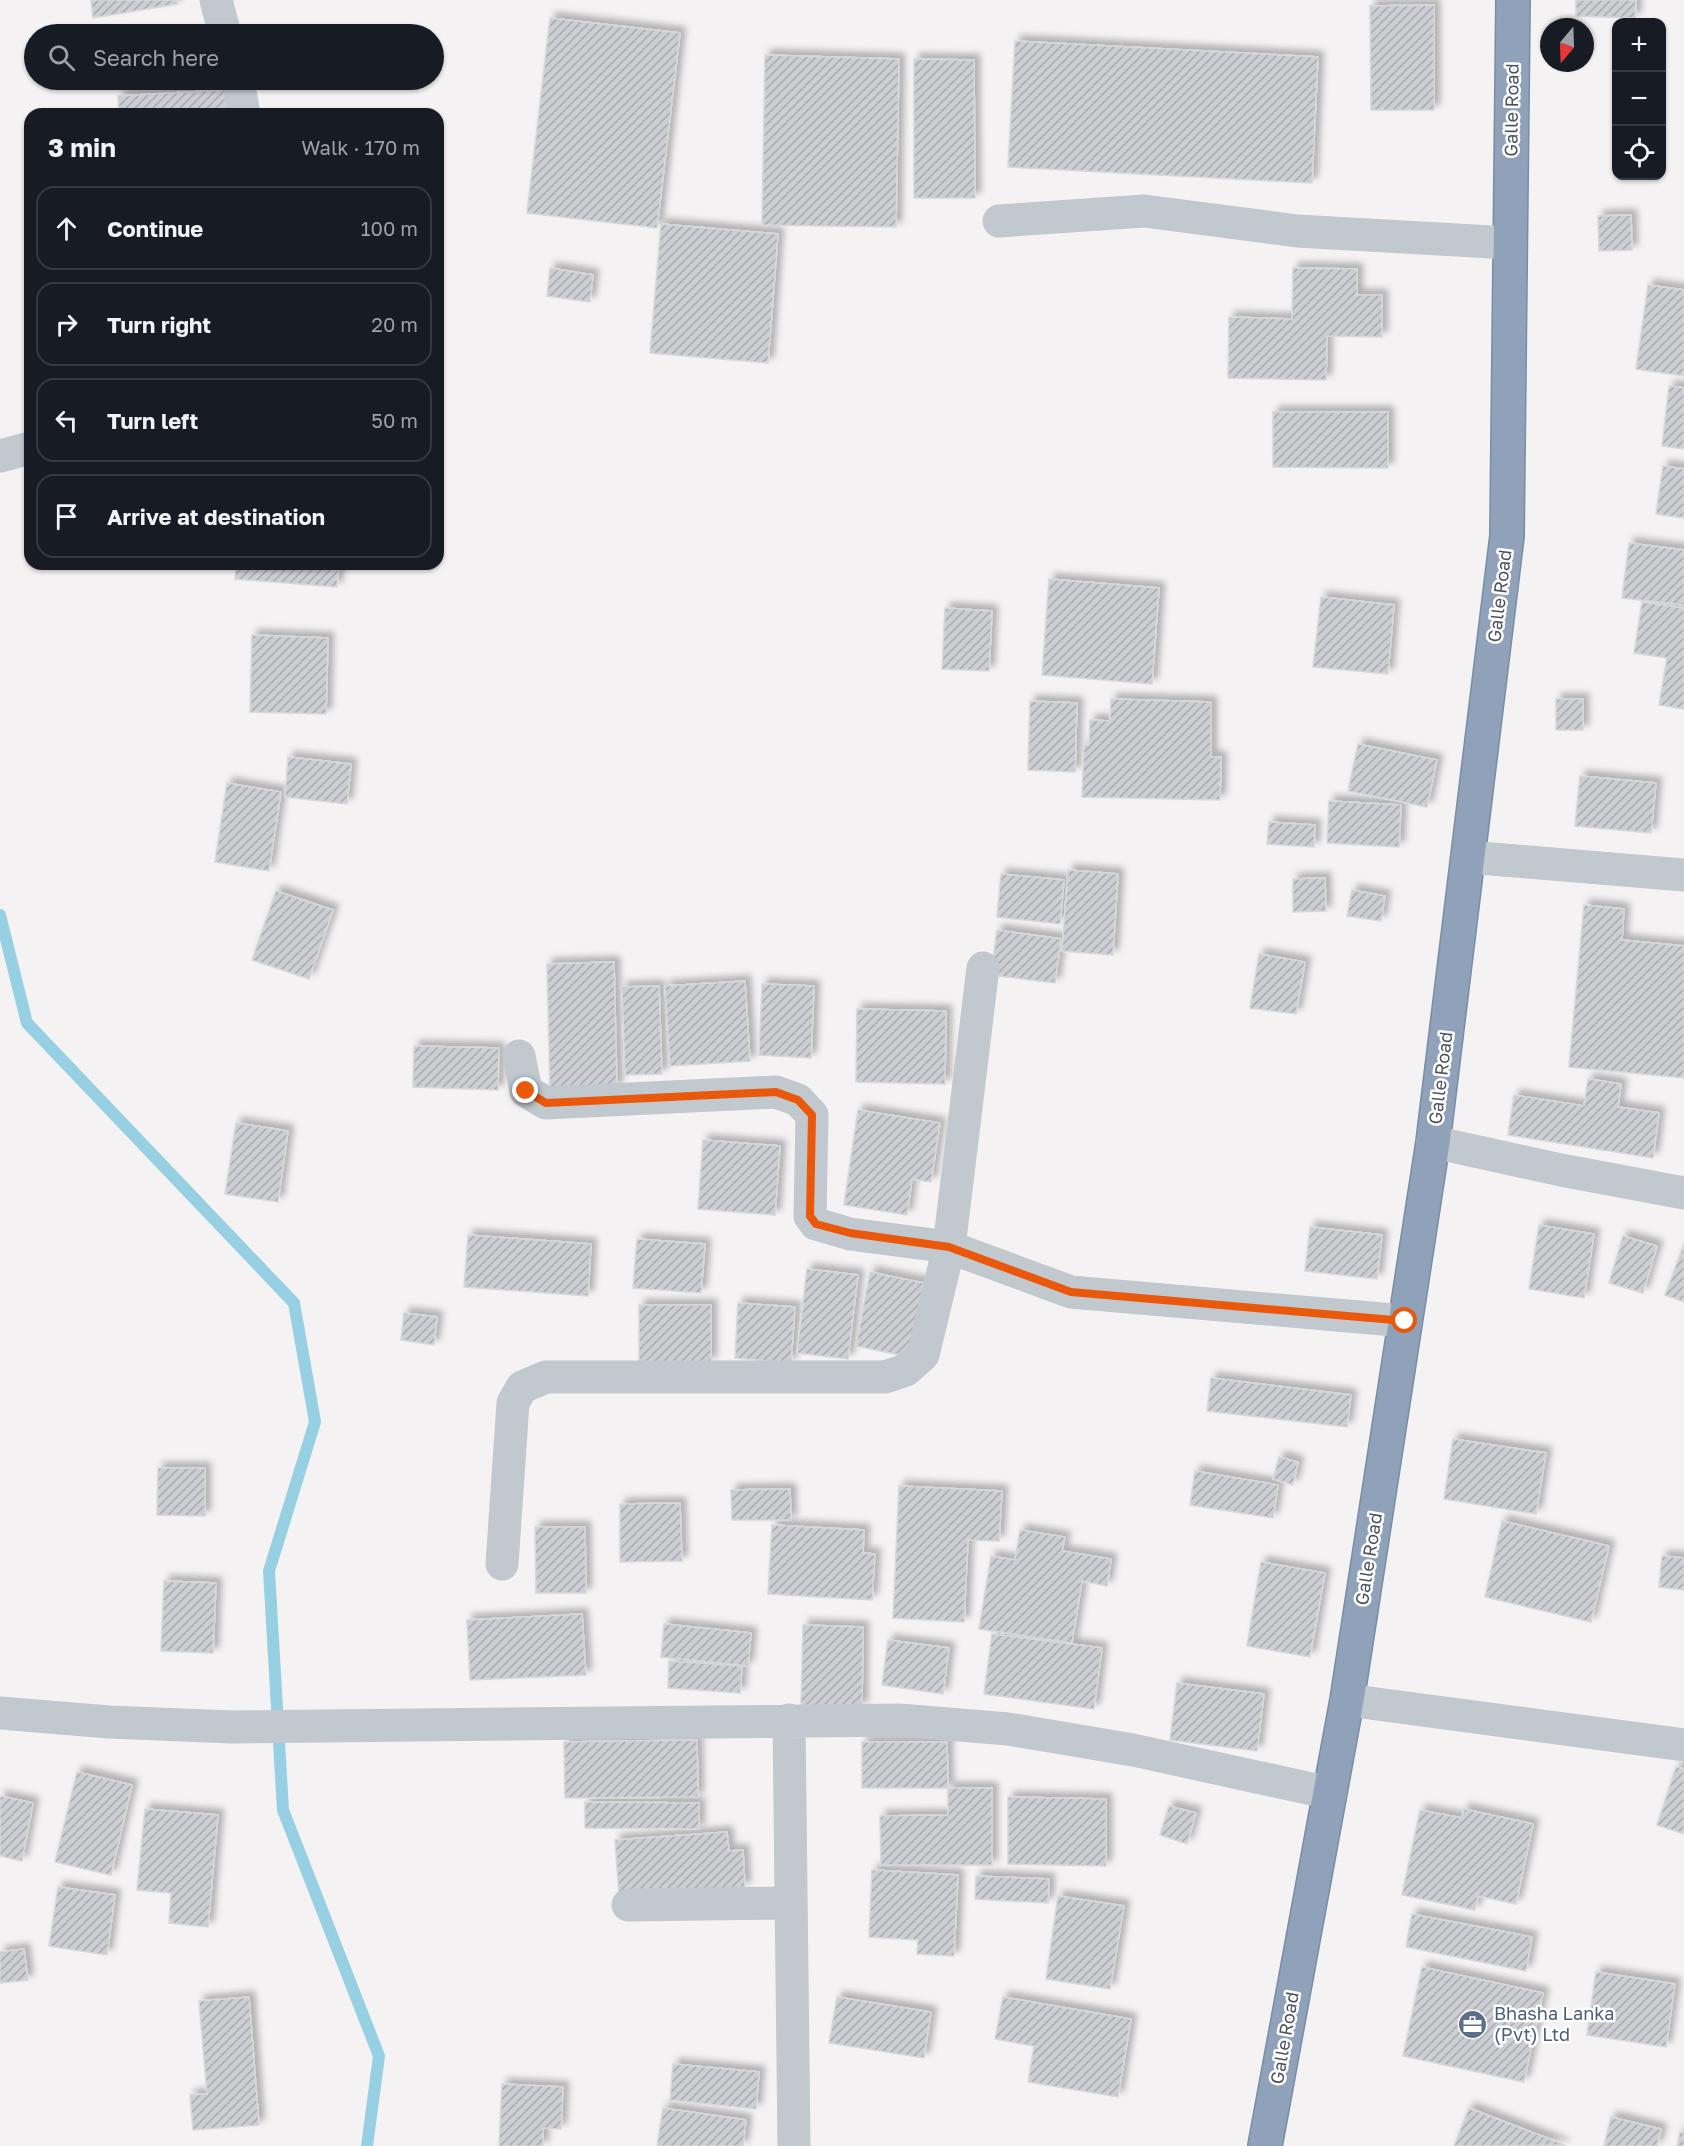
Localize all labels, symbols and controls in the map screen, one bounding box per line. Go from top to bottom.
north arrow [1540,18,1594,72]
map controls [1612,18,1666,180]
button: + [1612,18,1666,72]
search box [24,24,444,90]
icon: search [45,41,78,74]
text: Search here [93,44,219,71]
street label: Galle Road [1499,63,1523,157]
button: − [1612,72,1666,126]
button: locate [1612,126,1666,180]
text: 3 min [48,132,116,163]
text: Walk · 170 m [301,135,420,159]
icon: ahead [50,212,83,245]
text: Continue [107,215,203,242]
text: 100 m [361,216,418,240]
icon: right [50,308,83,341]
text: Turn right [107,311,211,338]
text: 20 m [371,312,418,336]
icon: left [50,404,83,437]
text: Turn left [107,407,198,434]
text: 50 m [371,408,418,432]
icon: arrive [50,500,83,533]
text: Arrive at destination [107,503,325,530]
street label: Galle Road [1482,548,1516,643]
street label: Galle Road [1423,1030,1457,1125]
route end [512,1077,538,1103]
route start [1391,1307,1417,1333]
street label: Galle Road [1350,1511,1386,1607]
street label: Galle Road [1265,1990,1303,2086]
place label: Bhasha Lanka (Pvt) Ltd [1494,2002,1614,2045]
office icon: Bhasha Lanka (Pvt) Ltd [1457,2008,1489,2040]

